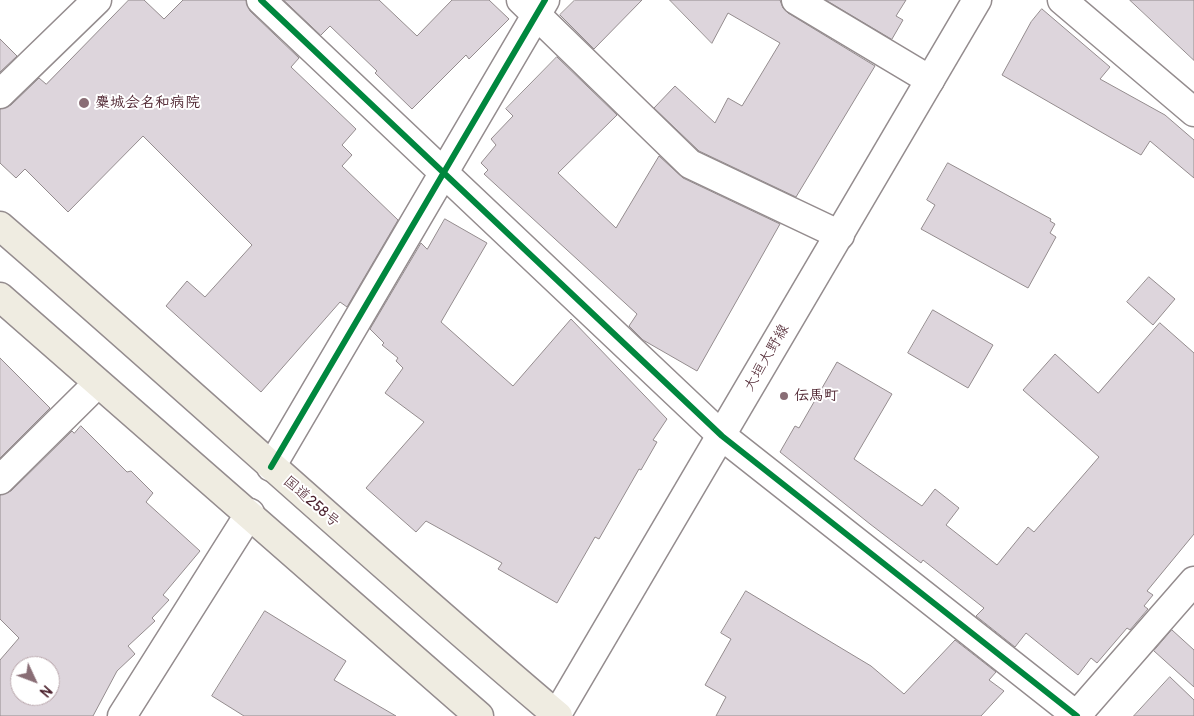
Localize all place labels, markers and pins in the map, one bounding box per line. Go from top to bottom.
place label: 麋城会名和病院 [95,94,200,112]
marker: 麋城会名和病院 [77,96,91,110]
place label: 伝馬町 [794,387,839,405]
marker: 伝馬町 [778,390,790,402]

